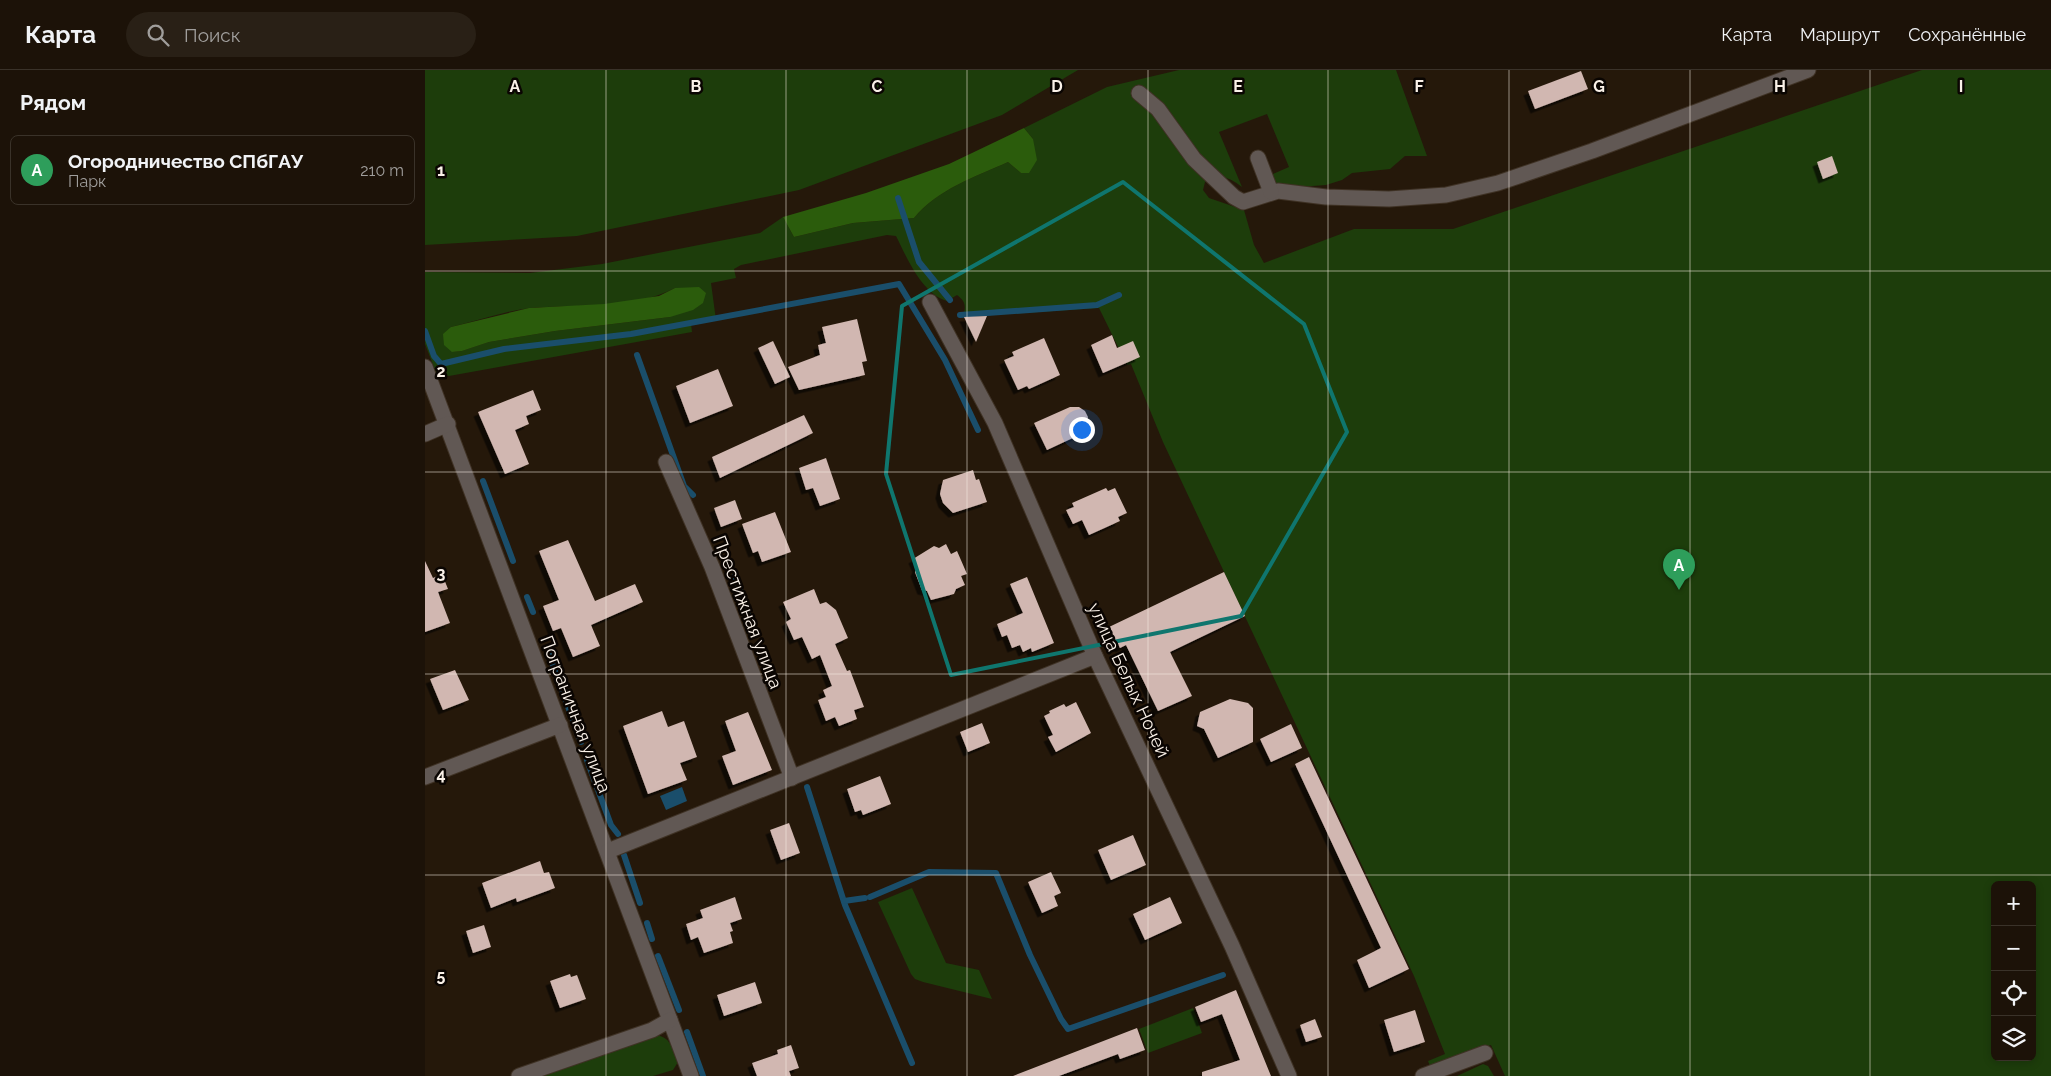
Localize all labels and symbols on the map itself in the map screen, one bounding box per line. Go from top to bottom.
text: A [510,77,521,96]
text: B [691,77,702,96]
text: C [872,77,883,96]
text: D [1051,77,1063,96]
text: E [1233,77,1243,96]
text: F [1414,77,1424,96]
text: G [1593,77,1605,96]
text: H [1774,77,1786,96]
text: I [1959,77,1963,96]
text: 1 [437,161,445,180]
text: 2 [436,362,446,381]
your location [1069,417,1095,443]
street label: Престижная улица [709,532,787,692]
pin: A [1663,549,1695,590]
text: 3 [437,564,446,583]
street label: улица Белых Ночей [1084,599,1174,761]
street label: Пограничная улица [536,632,616,796]
text: 4 [436,765,446,784]
text: 5 [437,966,446,985]

